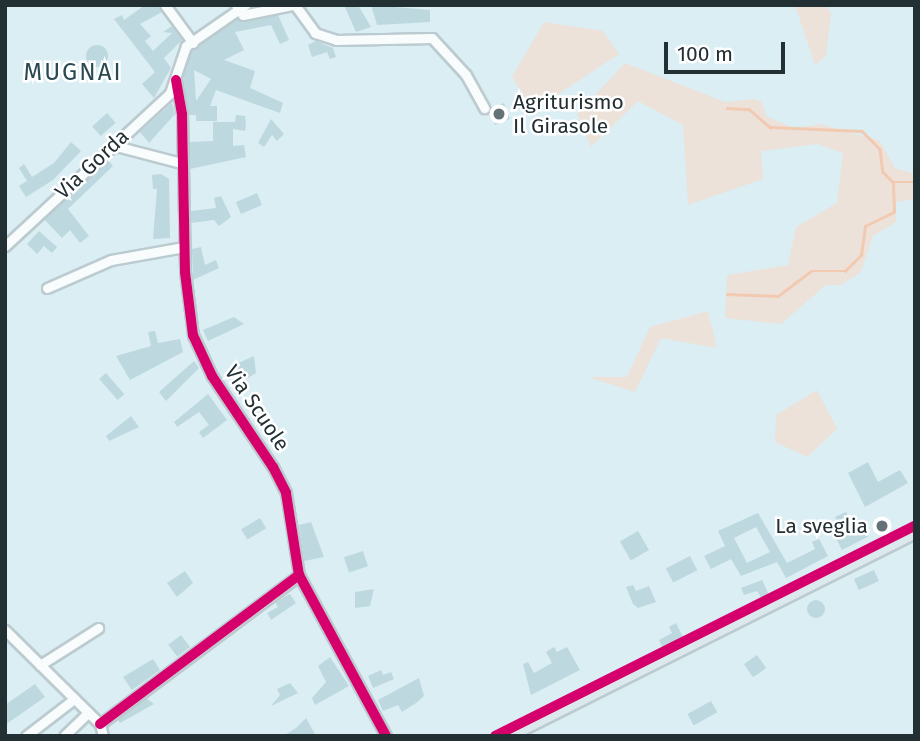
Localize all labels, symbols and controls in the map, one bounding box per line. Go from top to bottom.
scale bar [668,28,789,72]
text: 100 m [677,41,733,67]
district label: MUGNAI [24,59,122,87]
place label: Agriturismo Il Girasole [513,89,624,139]
marker: Agriturismo Il Girasole [491,106,507,122]
street label: Via Gorda [50,124,134,204]
street label: Via Scuole [219,360,295,456]
place label: La sveglia [775,513,868,539]
marker: La sveglia [874,518,890,534]

